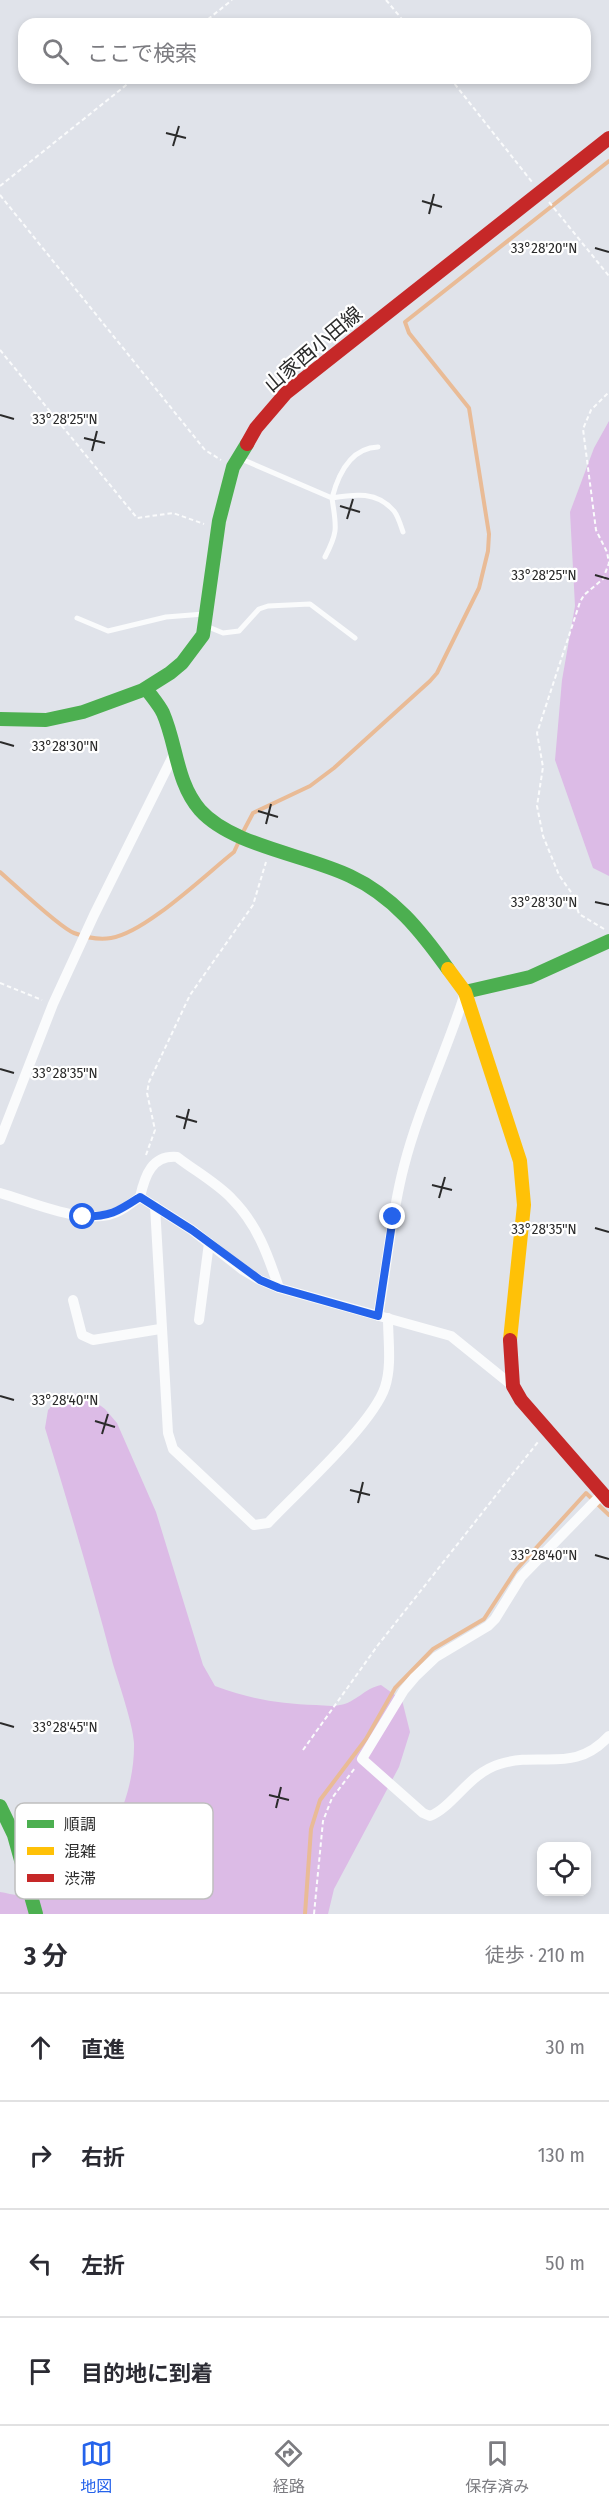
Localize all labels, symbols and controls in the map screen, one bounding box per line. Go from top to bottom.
search box [18,18,591,84]
icon: search [39,35,72,68]
text: ここで検索 [87,40,197,67]
text: 33°28'20"N [511,239,577,257]
street label: 山家西小田線 [259,301,367,397]
text: 33°28'25"N [32,410,98,428]
text: 33°28'25"N [511,566,577,584]
text: 33°28'30"N [32,737,98,755]
text: 33°28'30"N [511,893,577,911]
text: 33°28'35"N [32,1064,98,1082]
route start [69,1203,95,1229]
route end [379,1203,405,1229]
text: 33°28'35"N [511,1220,577,1238]
text: 33°28'40"N [32,1391,98,1409]
text: 33°28'40"N [511,1546,577,1564]
text: 33°28'45"N [32,1718,98,1736]
legend [15,1803,213,1899]
text: 順調 [64,1815,96,1834]
text: 混雑 [64,1842,96,1861]
map controls [537,1842,591,1896]
button: locate [537,1842,591,1896]
text: 渋滞 [64,1869,96,1888]
text: 3 分 [24,1941,68,1972]
text: 徒歩 · 210 m [485,1943,585,1967]
icon: ahead [24,2031,57,2064]
text: 30 m [545,2035,585,2059]
text: 直進 [81,2036,125,2063]
icon: right [24,2139,57,2172]
text: 130 m [538,2143,585,2167]
text: 右折 [81,2144,125,2171]
icon: left [24,2247,57,2280]
text: 50 m [545,2251,585,2275]
text: 左折 [81,2252,125,2279]
icon: arrive [24,2355,57,2388]
text: 目的地に到着 [81,2360,213,2387]
tab: 地図 [80,2437,113,2497]
tab: 経路 [272,2437,305,2497]
tab: 保存済み [465,2437,529,2497]

